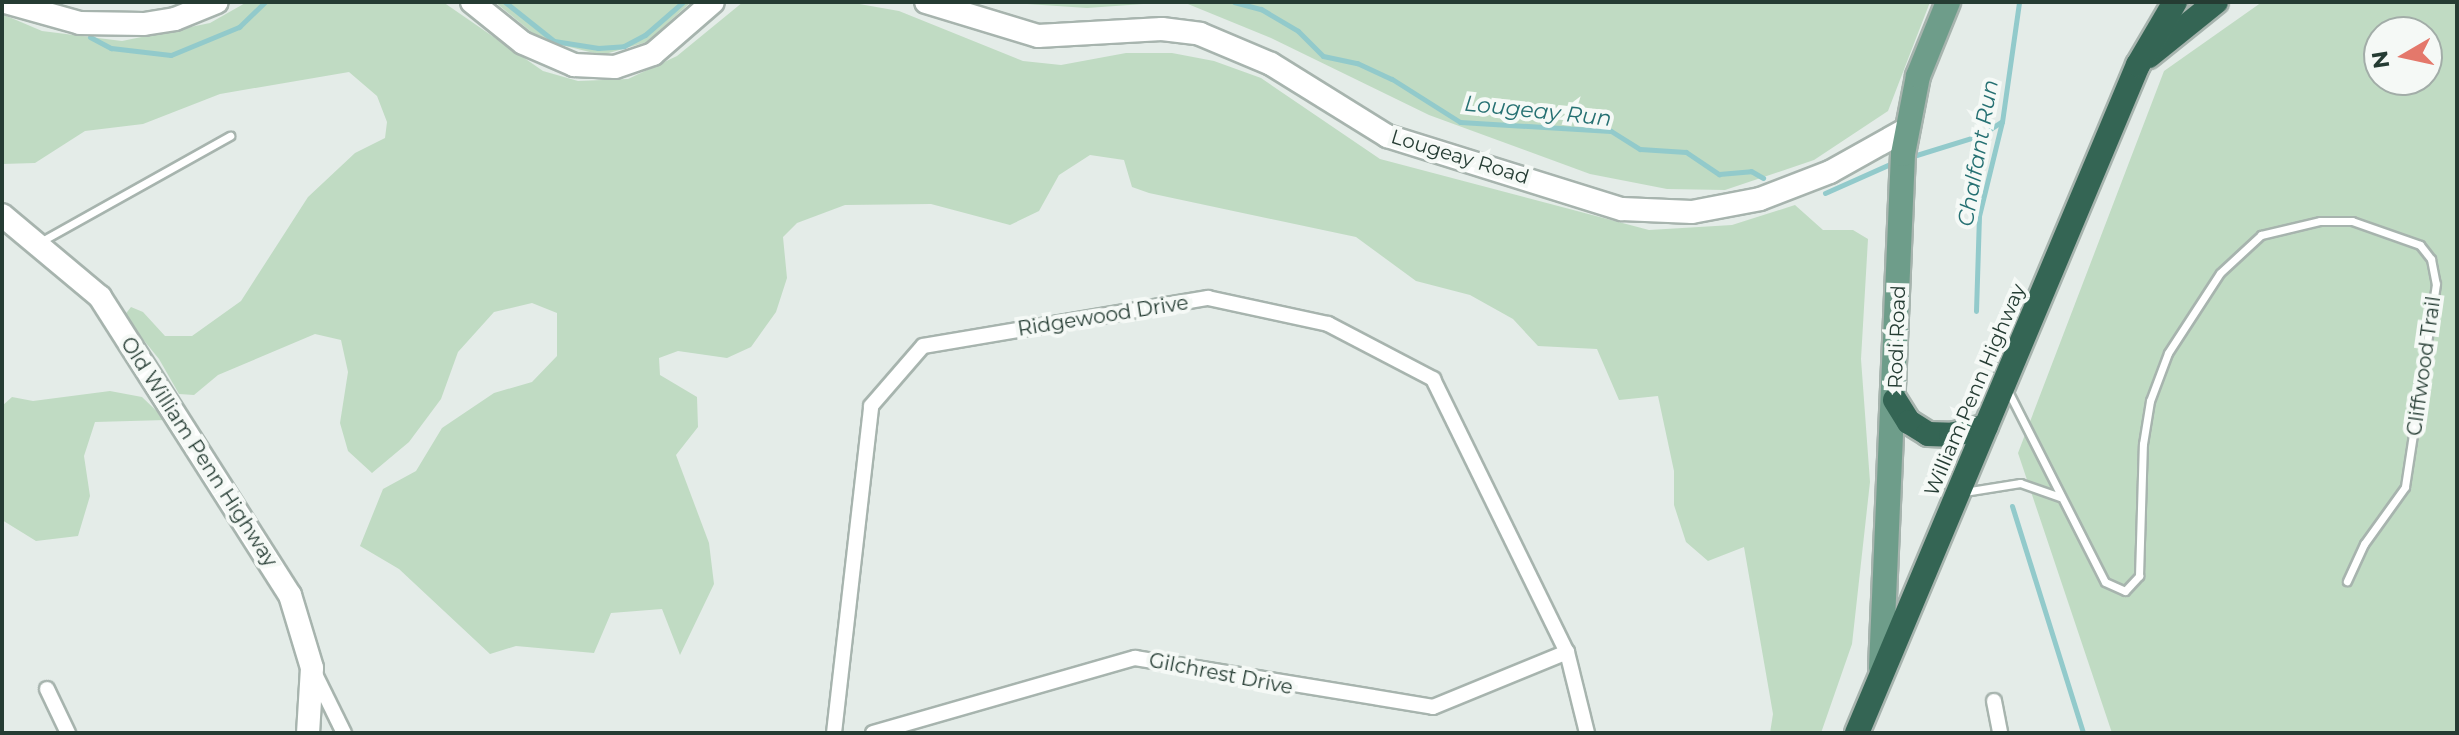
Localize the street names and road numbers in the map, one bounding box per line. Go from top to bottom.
street label: Lougeay Road [1388,125,1532,189]
street label: William Penn Highway [1919,280,2031,500]
street label: Rodi Road [1883,285,1911,389]
street label: Ridgewood Drive [1016,291,1190,341]
street label: Cliffwood Trail [2402,295,2446,437]
street label: Old William Penn Highway [116,333,282,571]
street label: Gilchrest Drive [1147,648,1295,700]

